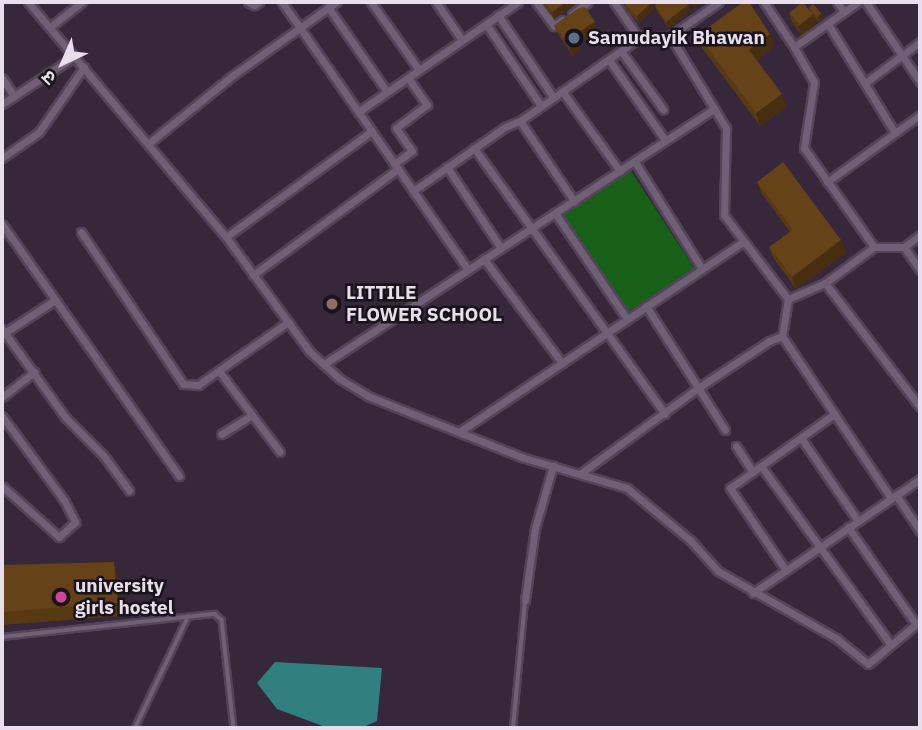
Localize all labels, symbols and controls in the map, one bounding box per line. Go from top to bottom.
place label: Samudayik Bhawan [588,27,765,49]
north arrow [28,28,98,98]
marker: Samudayik Bhawan [566,30,582,46]
text: उ [36,66,61,91]
place label: LITTILE FLOWER SCHOOL [346,282,502,326]
marker: LITTILE FLOWER SCHOOL [324,296,340,312]
place label: university girls hostel [75,575,174,619]
marker: university girls hostel [53,589,69,605]

